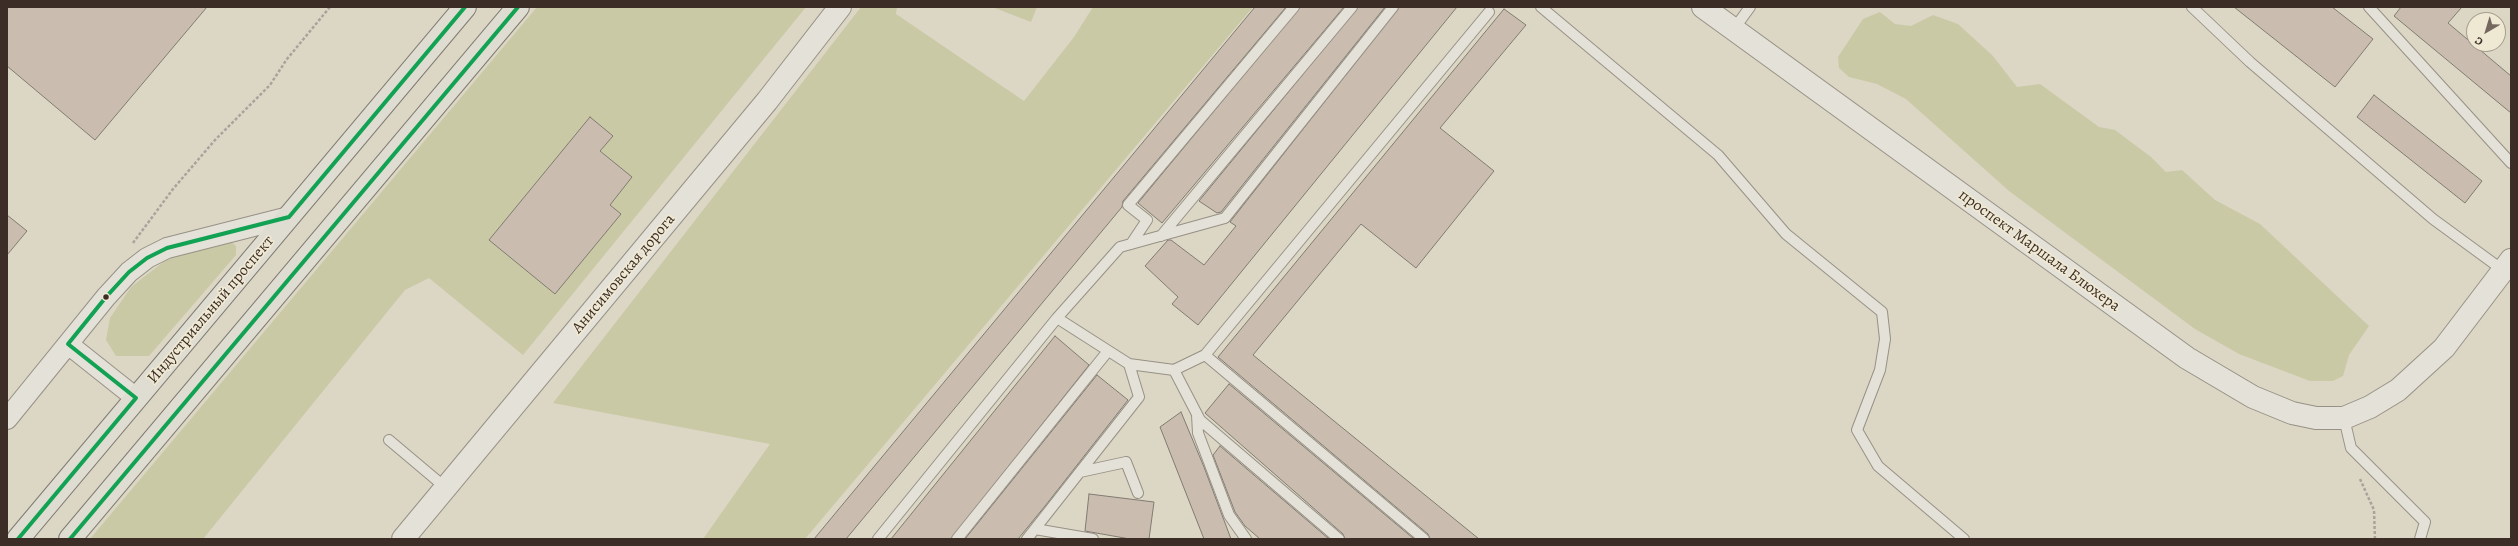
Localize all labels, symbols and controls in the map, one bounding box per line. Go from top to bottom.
north arrow [2466,12,2506,52]
text: С [2472,33,2486,49]
street label: проспект Маршала Блюхера [1954,186,2124,316]
street label: Анисимовская дорога [568,210,680,338]
street label: Индустриальный проспект [144,232,278,388]
unlabelled marker [101,292,111,302]

